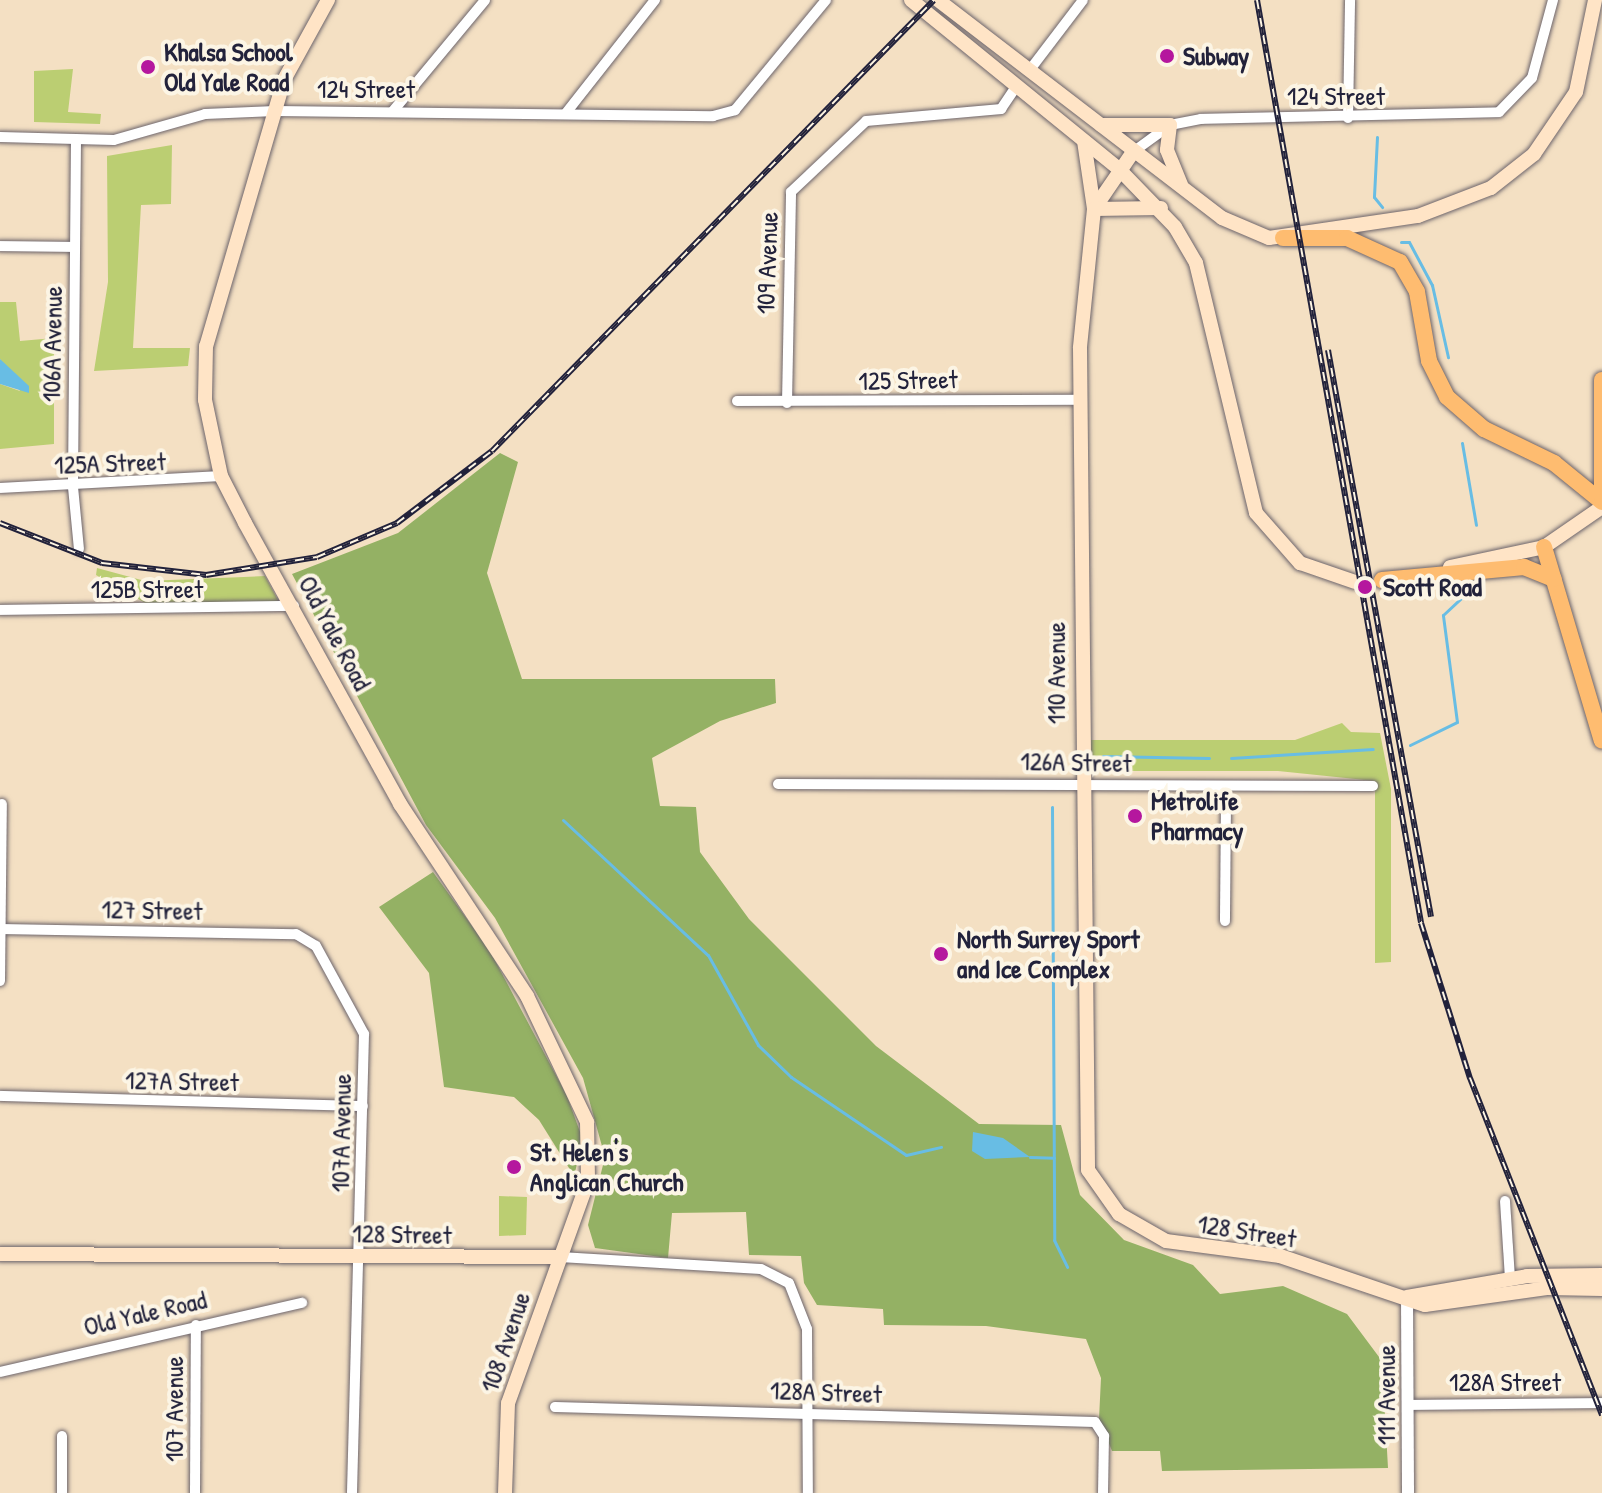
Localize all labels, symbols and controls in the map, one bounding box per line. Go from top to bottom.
place label: Khalsa School Old Yale Road [164,36,293,98]
place label: Subway [1183,40,1249,72]
marker: Subway [1158,47,1176,65]
marker: Khalsa School Old Yale Road [139,58,157,76]
street label: 124 Street [317,73,415,105]
street label: 124 Street [1287,80,1385,112]
street label: 109 Avenue [750,211,784,315]
street label: 106A Avenue [35,286,69,402]
street label: 125 Street [858,364,958,396]
street label: 125A Street [54,445,166,481]
street label: Old Yale Road [292,570,378,696]
place label: Scott Road [1383,571,1482,603]
street label: 125B Street [91,573,203,605]
marker: Scott Road [1354,576,1376,598]
street label: 110 Avenue [1040,622,1072,724]
street label: 126A Street [1020,745,1132,779]
place label: Metrolife Pharmacy [1151,785,1244,846]
marker: Metrolife Pharmacy [1126,807,1144,825]
street label: 127 Street [101,894,203,926]
place label: North Surrey Sport and Ice Complex [957,923,1139,984]
marker: North Surrey Sport and Ice Complex [932,945,950,963]
street label: 127A Street [125,1064,239,1098]
street label: 107A Avenue [324,1073,358,1193]
place label: St. Helen's Anglican Church [530,1136,683,1198]
marker: St. Helen's Anglican Church [505,1158,523,1176]
street label: 128 Street [1195,1208,1299,1254]
street label: 128 Street [352,1218,452,1250]
street label: Old Yale Road [81,1284,209,1342]
street label: 108 Avenue [473,1288,537,1396]
street label: 111 Avenue [1370,1345,1402,1445]
street label: 107 Avenue [158,1356,190,1462]
street label: 128A Street [1449,1366,1561,1398]
street label: 128A Street [769,1374,883,1410]

